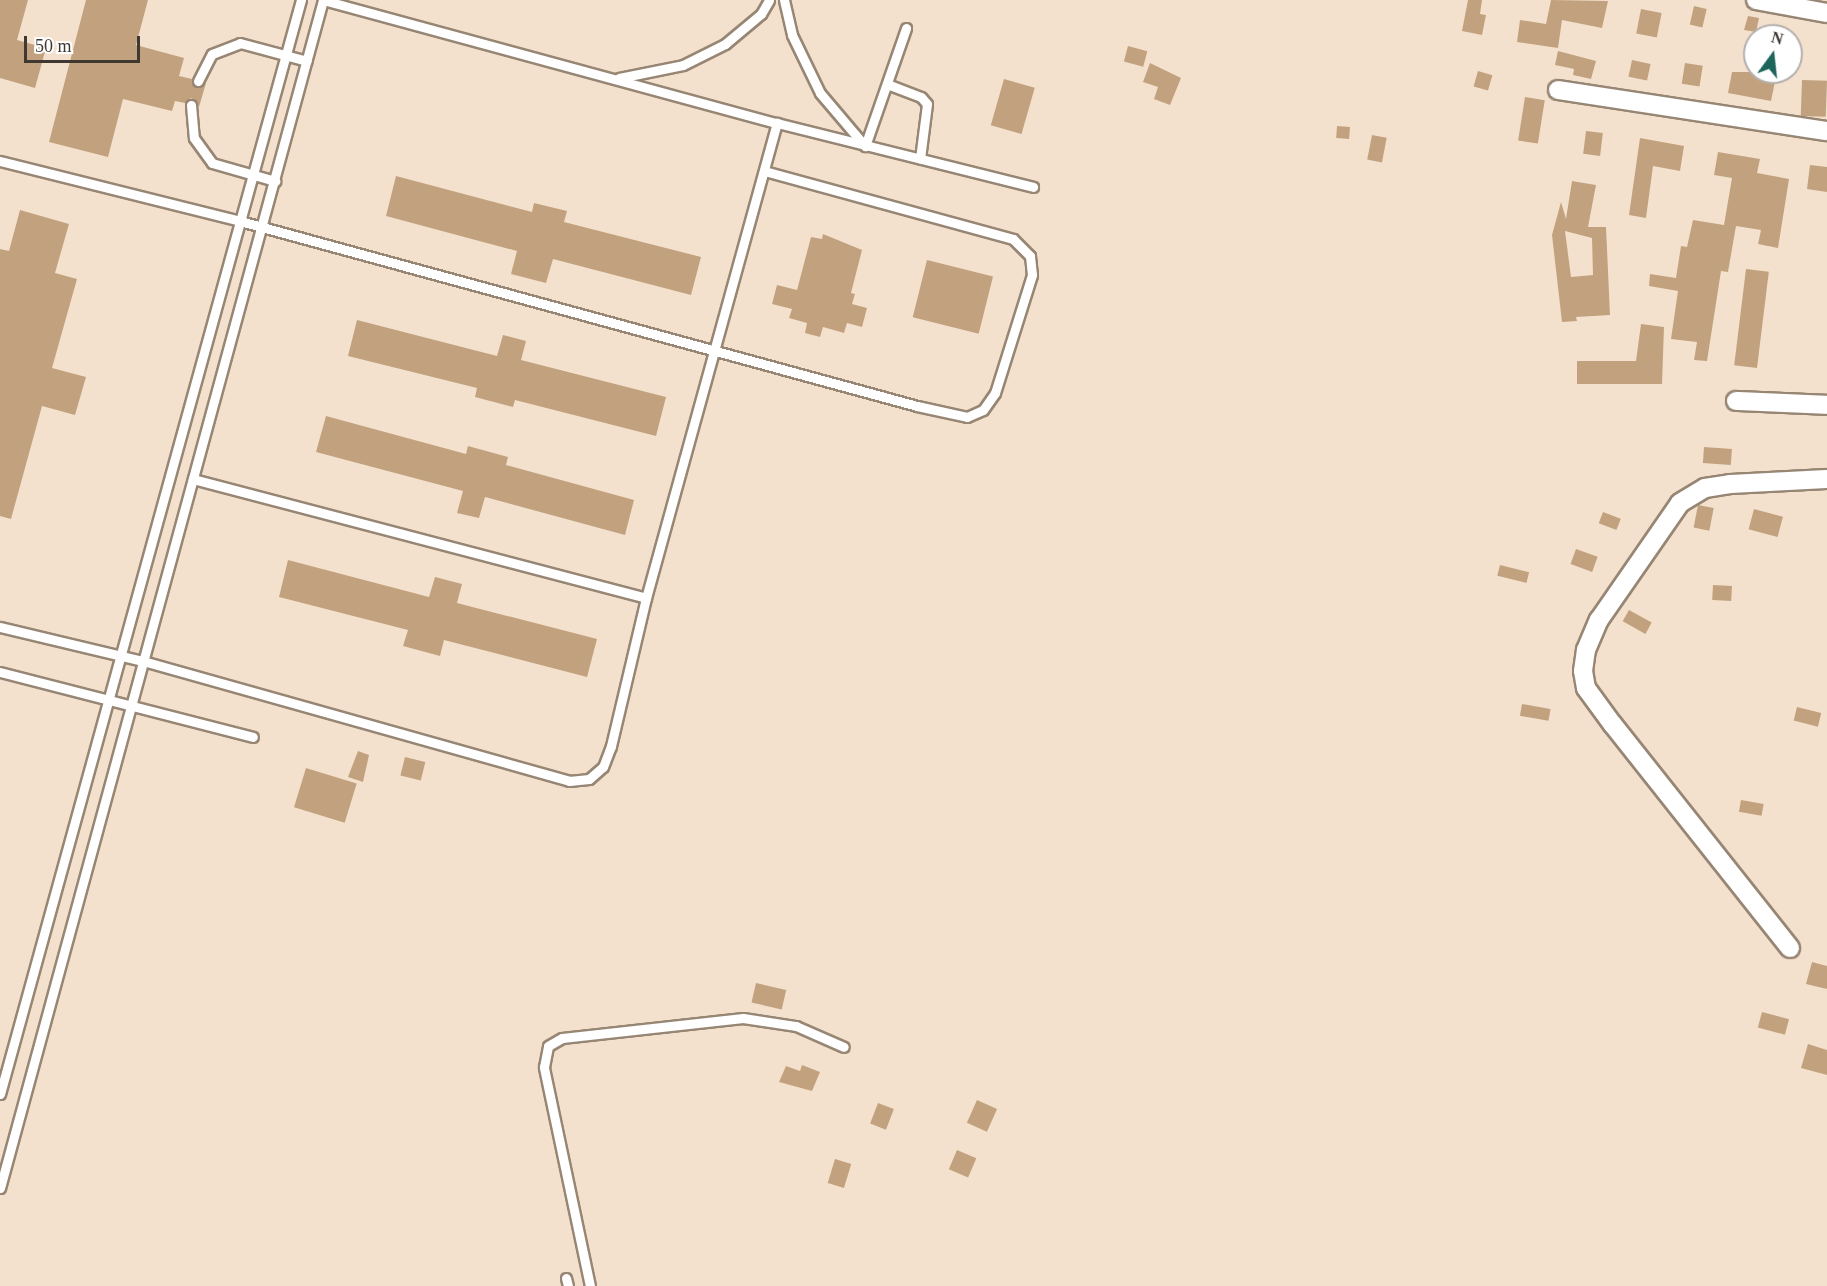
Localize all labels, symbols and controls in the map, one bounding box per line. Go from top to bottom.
scale bar [27,24,142,62]
north arrow [1743,24,1803,84]
text: N [1769,28,1785,48]
text: 50 m [35,36,72,56]

